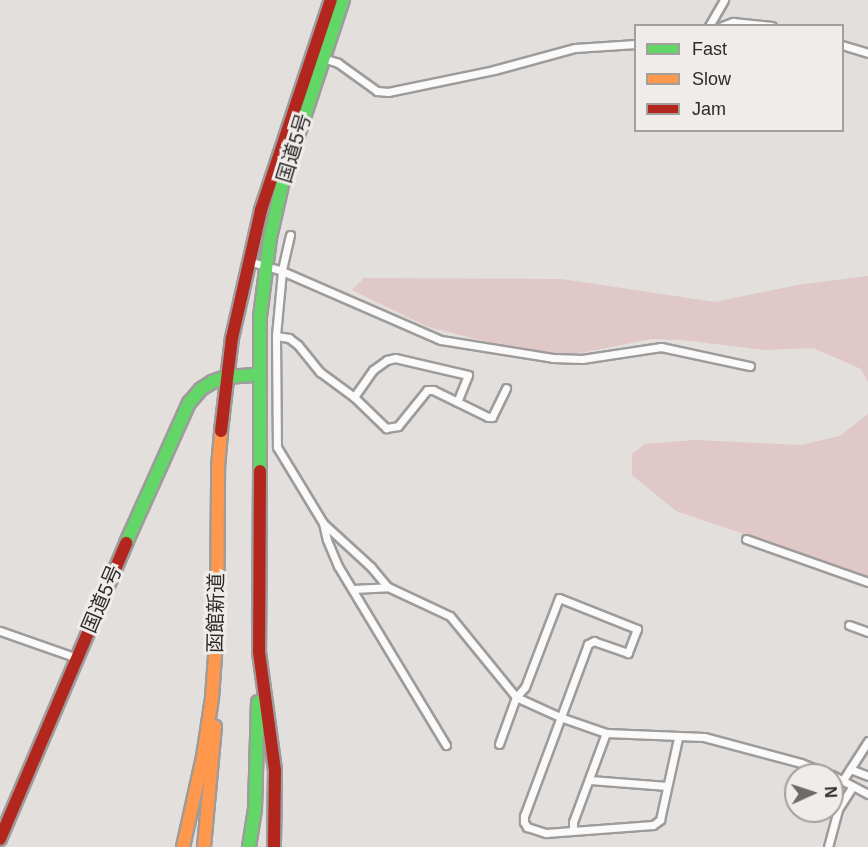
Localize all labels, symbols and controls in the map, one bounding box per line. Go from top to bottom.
legend [634,24,844,132]
text: Fast [692,39,727,59]
text: Slow [692,69,731,89]
text: Jam [692,99,726,119]
street label: 国道5号 [272,110,316,186]
street label: 国道5号 [77,562,127,636]
street label: 函館新道 [203,573,229,653]
north arrow [784,763,844,823]
text: N [822,786,839,798]

